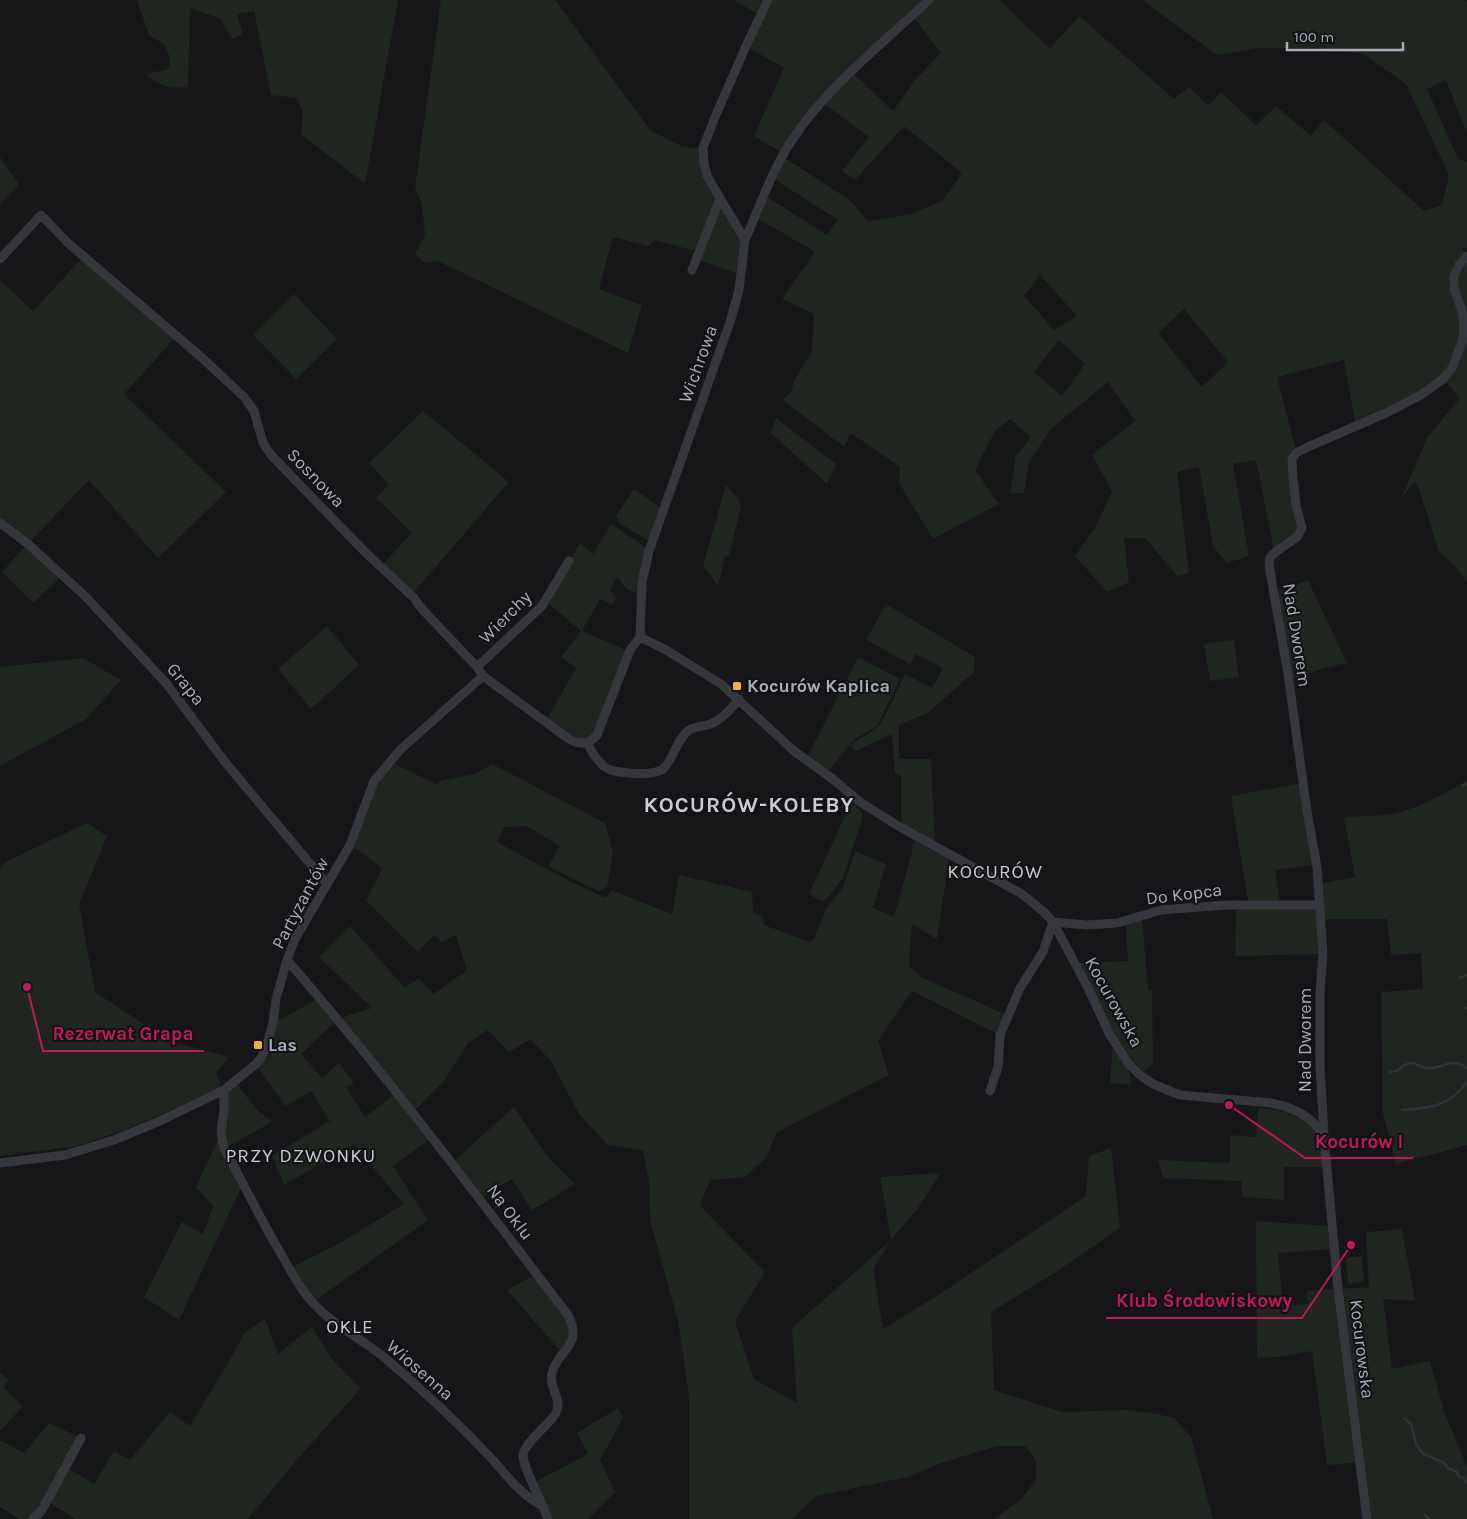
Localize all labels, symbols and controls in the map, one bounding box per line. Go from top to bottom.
scale bar [1287,20,1403,52]
text: 100 m [1294,28,1334,46]
street label: Wichrowa [674,322,722,406]
street label: Sosnowa [282,444,350,512]
street label: Nad Dworem [1278,582,1316,688]
street label: Wierchy [474,586,536,648]
street label: Grapa [162,658,210,710]
place label: Kocurów Kaplica [747,675,890,697]
marker: Kocurów Kaplica [731,680,743,692]
district label: KOCURÓW-KOLEBY [643,791,855,818]
street label: Partyzantów [267,853,333,953]
district label: KOCURÓW [947,860,1043,883]
street label: Do Kopca [1145,878,1223,910]
street label: Kocurowska [1080,953,1148,1051]
street label: Nad Dworem [1294,988,1316,1092]
callout: Rezerwat Grapa [43,1017,204,1051]
text: Rezerwat Grapa [52,1023,194,1045]
place label: Las [268,1034,297,1056]
marker: Las [252,1039,264,1051]
callout: Kocurów I [1305,1124,1413,1158]
text: Kocurów I [1315,1131,1403,1153]
district label: PRZY DZWONKU [226,1145,376,1167]
street label: Na Oklu [482,1180,538,1244]
callout: Klub Środowiskowy [1106,1284,1302,1318]
text: Klub Środowiskowy [1116,1288,1292,1312]
street label: Kocurowska [1345,1298,1379,1400]
district label: OKLE [326,1316,374,1338]
street label: Wiosenna [382,1335,458,1405]

